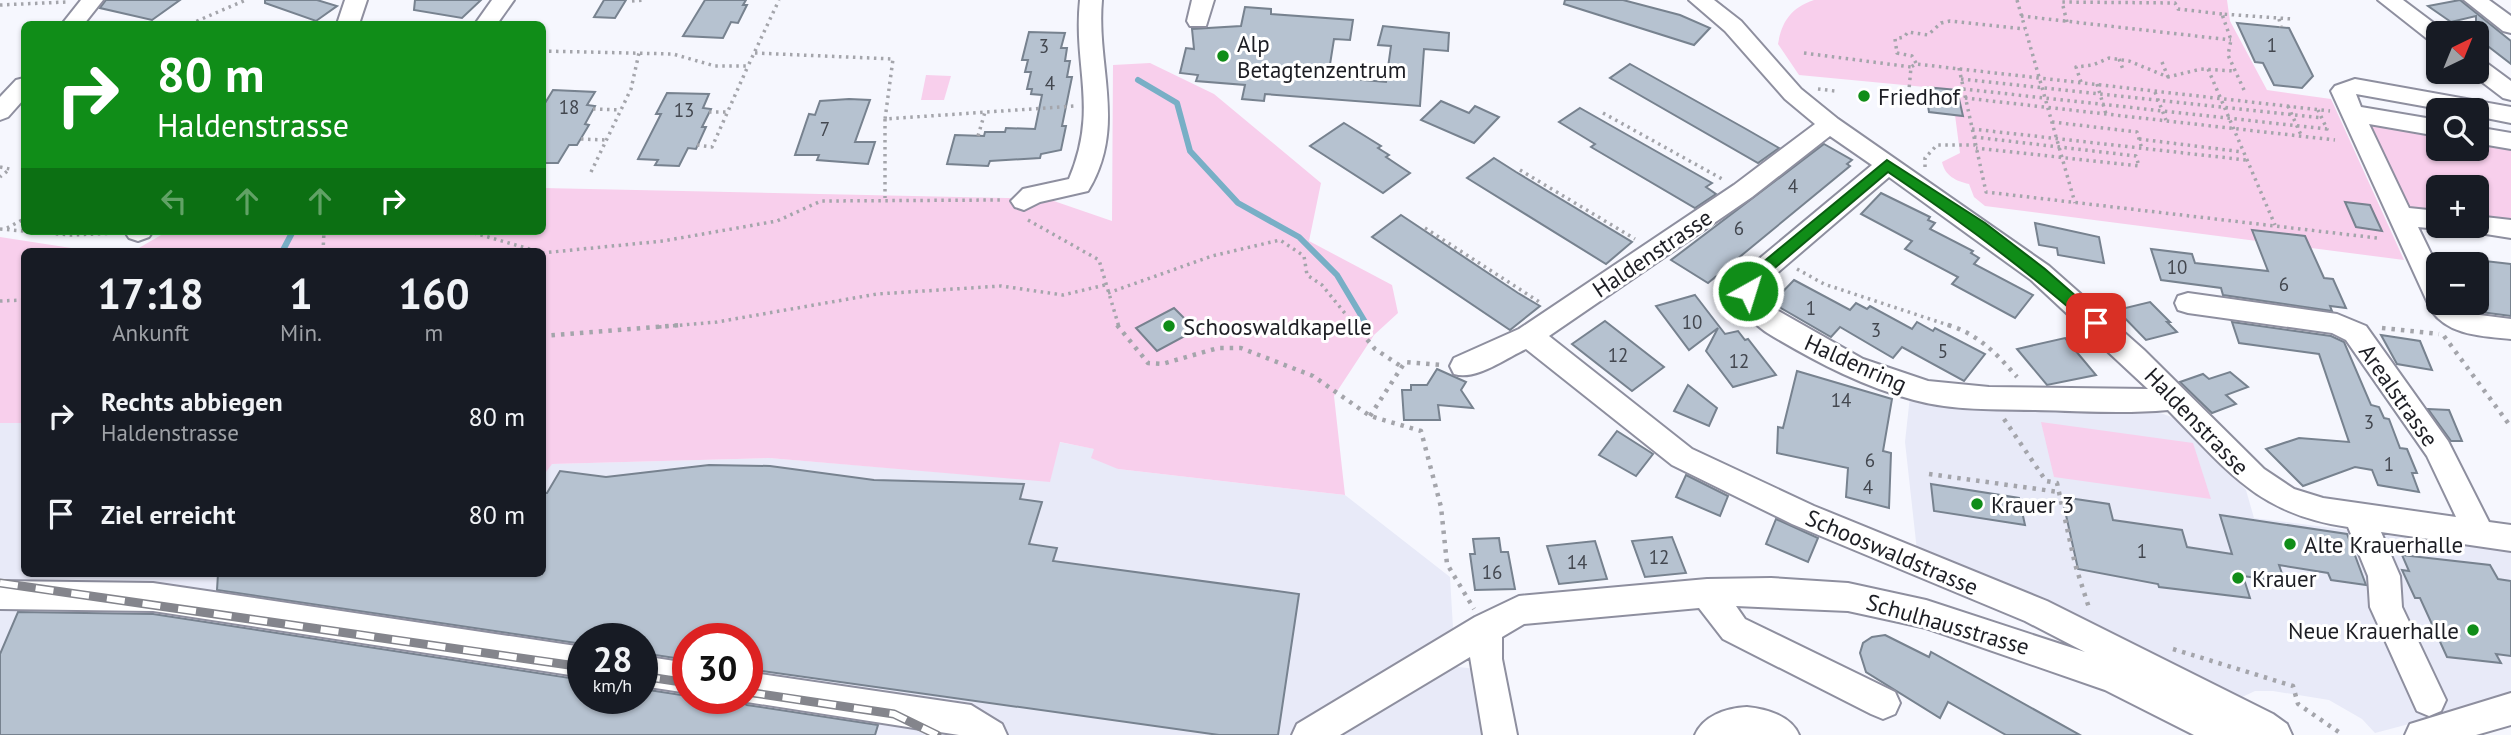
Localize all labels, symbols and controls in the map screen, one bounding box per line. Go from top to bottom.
north arrow [2426,21,2488,84]
map controls [2426,21,2489,315]
place label: Alp Betagtenzentrum [1237,29,1406,84]
house number: 1 [2267,33,2277,57]
house number: 3 [1039,34,1049,58]
text: 80 m [157,42,264,106]
marker: Alp Betagtenzentrum [1215,48,1231,64]
icon: right [42,49,133,140]
house number: 4 [1045,71,1055,95]
place label: Friedhof [1878,82,1962,111]
marker: Friedhof [1856,88,1872,104]
house number: 18 [559,95,579,119]
house number: 13 [674,98,694,122]
button: search [2426,98,2489,161]
text: Haldenstrasse [157,104,349,146]
house number: 7 [820,117,830,141]
house number: 4 [1788,174,1798,198]
button: + [2426,175,2489,238]
icon: left [155,182,193,220]
icon: ahead [228,182,266,220]
icon: ahead [301,182,339,220]
icon: right [374,182,412,220]
street label: Haldenstrasse [1587,202,1717,304]
house number: 6 [1734,216,1744,240]
button: − [2426,252,2489,315]
position arrow [1711,254,1785,328]
house number: 10 [2167,255,2187,279]
text: 17:18 [97,266,204,321]
text: 1 [289,266,313,321]
text: 160 [398,266,470,321]
house number: 6 [2279,272,2289,296]
pin [2066,293,2126,353]
house number: 1 [1806,296,1816,320]
icon: arrive [2077,304,2115,342]
house number: 10 [1682,310,1702,334]
place label: Schooswaldkapelle [1183,312,1372,341]
text: Ankunft [112,318,189,347]
text: Min. [280,318,322,347]
text: m [425,318,443,347]
marker: Schooswaldkapelle [1161,318,1177,334]
house number: 3 [1871,318,1881,342]
street label: Haldenring [1800,328,1912,398]
street label: Arealstrasse [2353,338,2445,452]
house number: 5 [1938,339,1948,363]
house number: 12 [1608,343,1628,367]
house number: 12 [1729,349,1749,373]
street label: Haldenstrasse [2139,361,2255,481]
text: Rechts abbiegen [101,385,283,418]
house number: 14 [1831,388,1851,412]
icon: right [42,397,80,435]
text: 80 m [469,400,525,433]
house number: 3 [2364,410,2374,434]
text: Haldenstrasse [101,418,239,447]
house number: 6 [1865,448,1875,472]
house number: 1 [2384,452,2394,476]
house number: 4 [1863,475,1873,499]
place label: Krauer 3 [1991,490,2074,519]
icon: arrive [42,495,80,533]
marker: Krauer 3 [1969,496,1985,512]
text: Ziel erreicht [101,498,236,531]
text: 80 m [469,498,525,531]
street label: Schooswaldstrasse [1801,503,1983,601]
place label: Alte Krauerhalle [2304,530,2463,559]
marker: Alte Krauerhalle [2282,536,2298,552]
house number: 1 [2137,539,2147,563]
house number: 12 [1649,545,1669,569]
house number: 14 [1567,550,1587,574]
house number: 16 [1482,560,1502,584]
place label: Krauer [2252,564,2317,593]
marker: Krauer [2230,570,2246,586]
street label: Schulhausstrasse [1863,587,2033,661]
place label: Neue Krauerhalle [2288,616,2459,645]
marker: Neue Krauerhalle [2465,622,2481,638]
speed limit sign: 30 [672,623,763,714]
text: 28 [593,636,632,682]
text: km/h [593,674,632,697]

